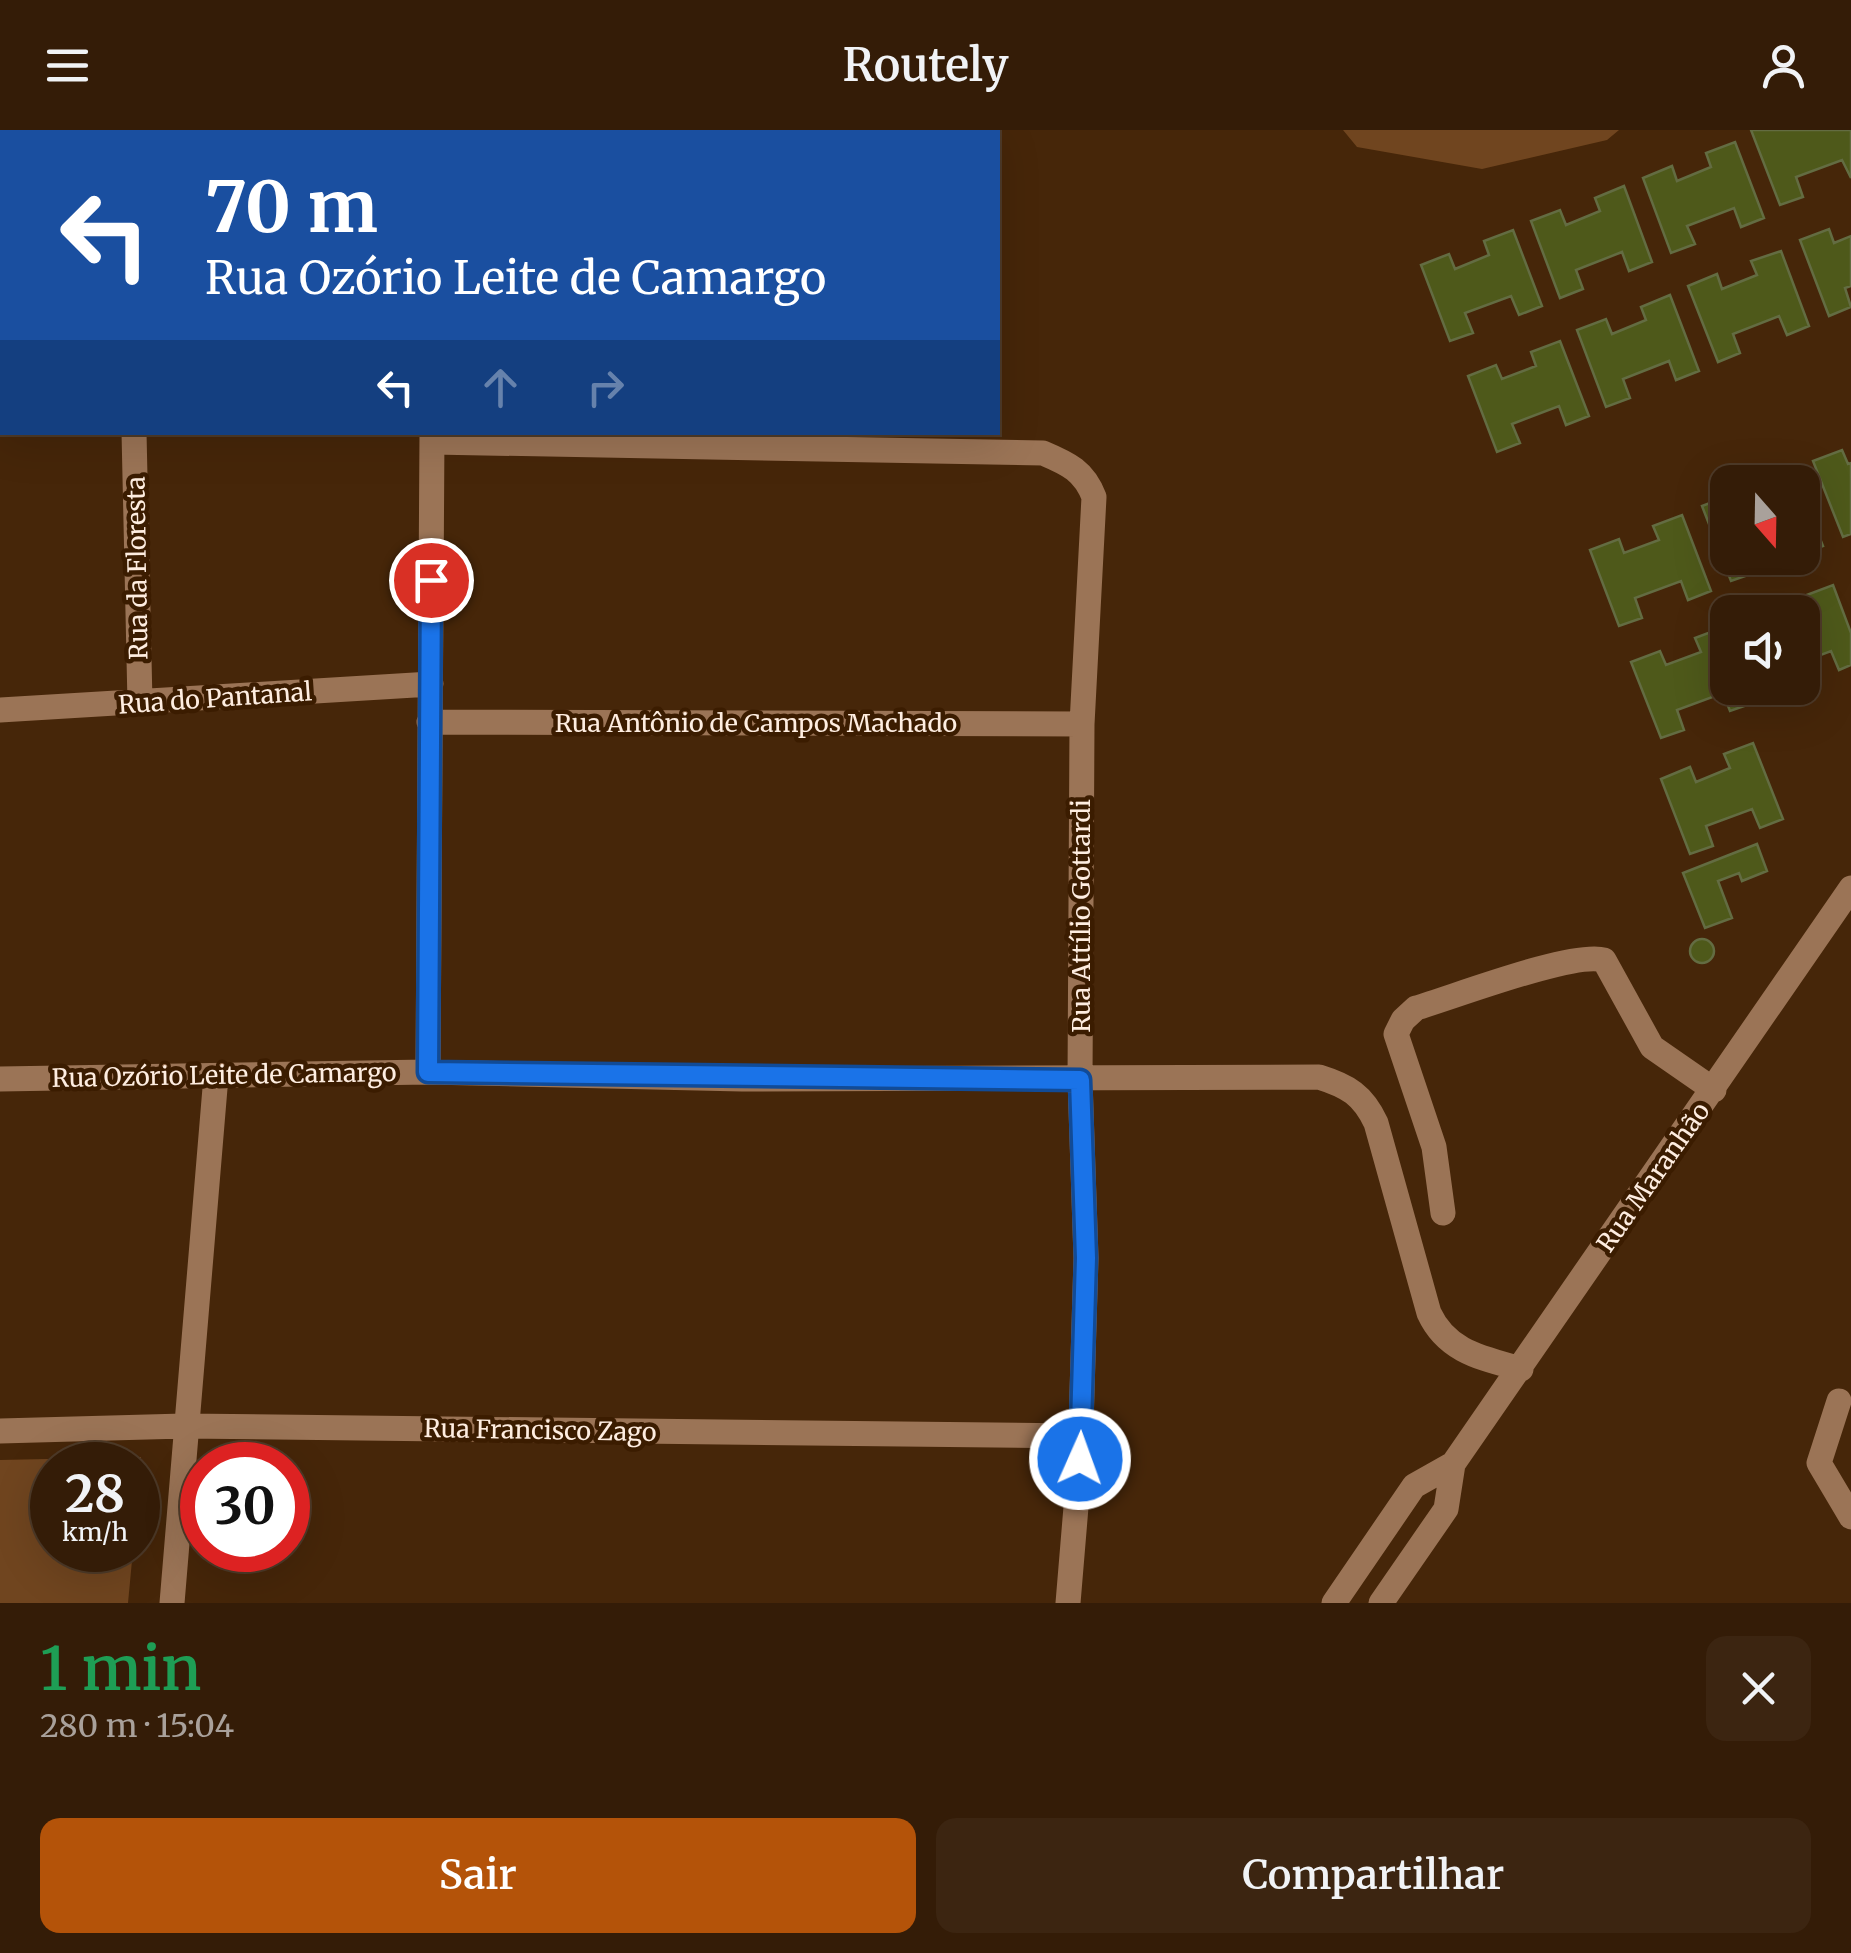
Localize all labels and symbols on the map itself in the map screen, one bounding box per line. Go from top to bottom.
north arrow [1710,465,1820,575]
street label: Rua da Floresta [119,476,155,660]
pin [389,538,474,623]
street label: Rua do Pantanal [117,675,313,721]
street label: Rua Antônio de Campos Machado [555,707,957,739]
street label: Rua Attílio Gottardi [1065,799,1097,1033]
street label: Rua Ozório Leite de Camargo [51,1056,397,1094]
street label: Rua Maranhão [1590,1096,1716,1258]
position arrow [1028,1407,1132,1511]
street label: Rua Francisco Zago [423,1412,657,1448]
speed limit sign: 30 [180,1442,310,1572]

